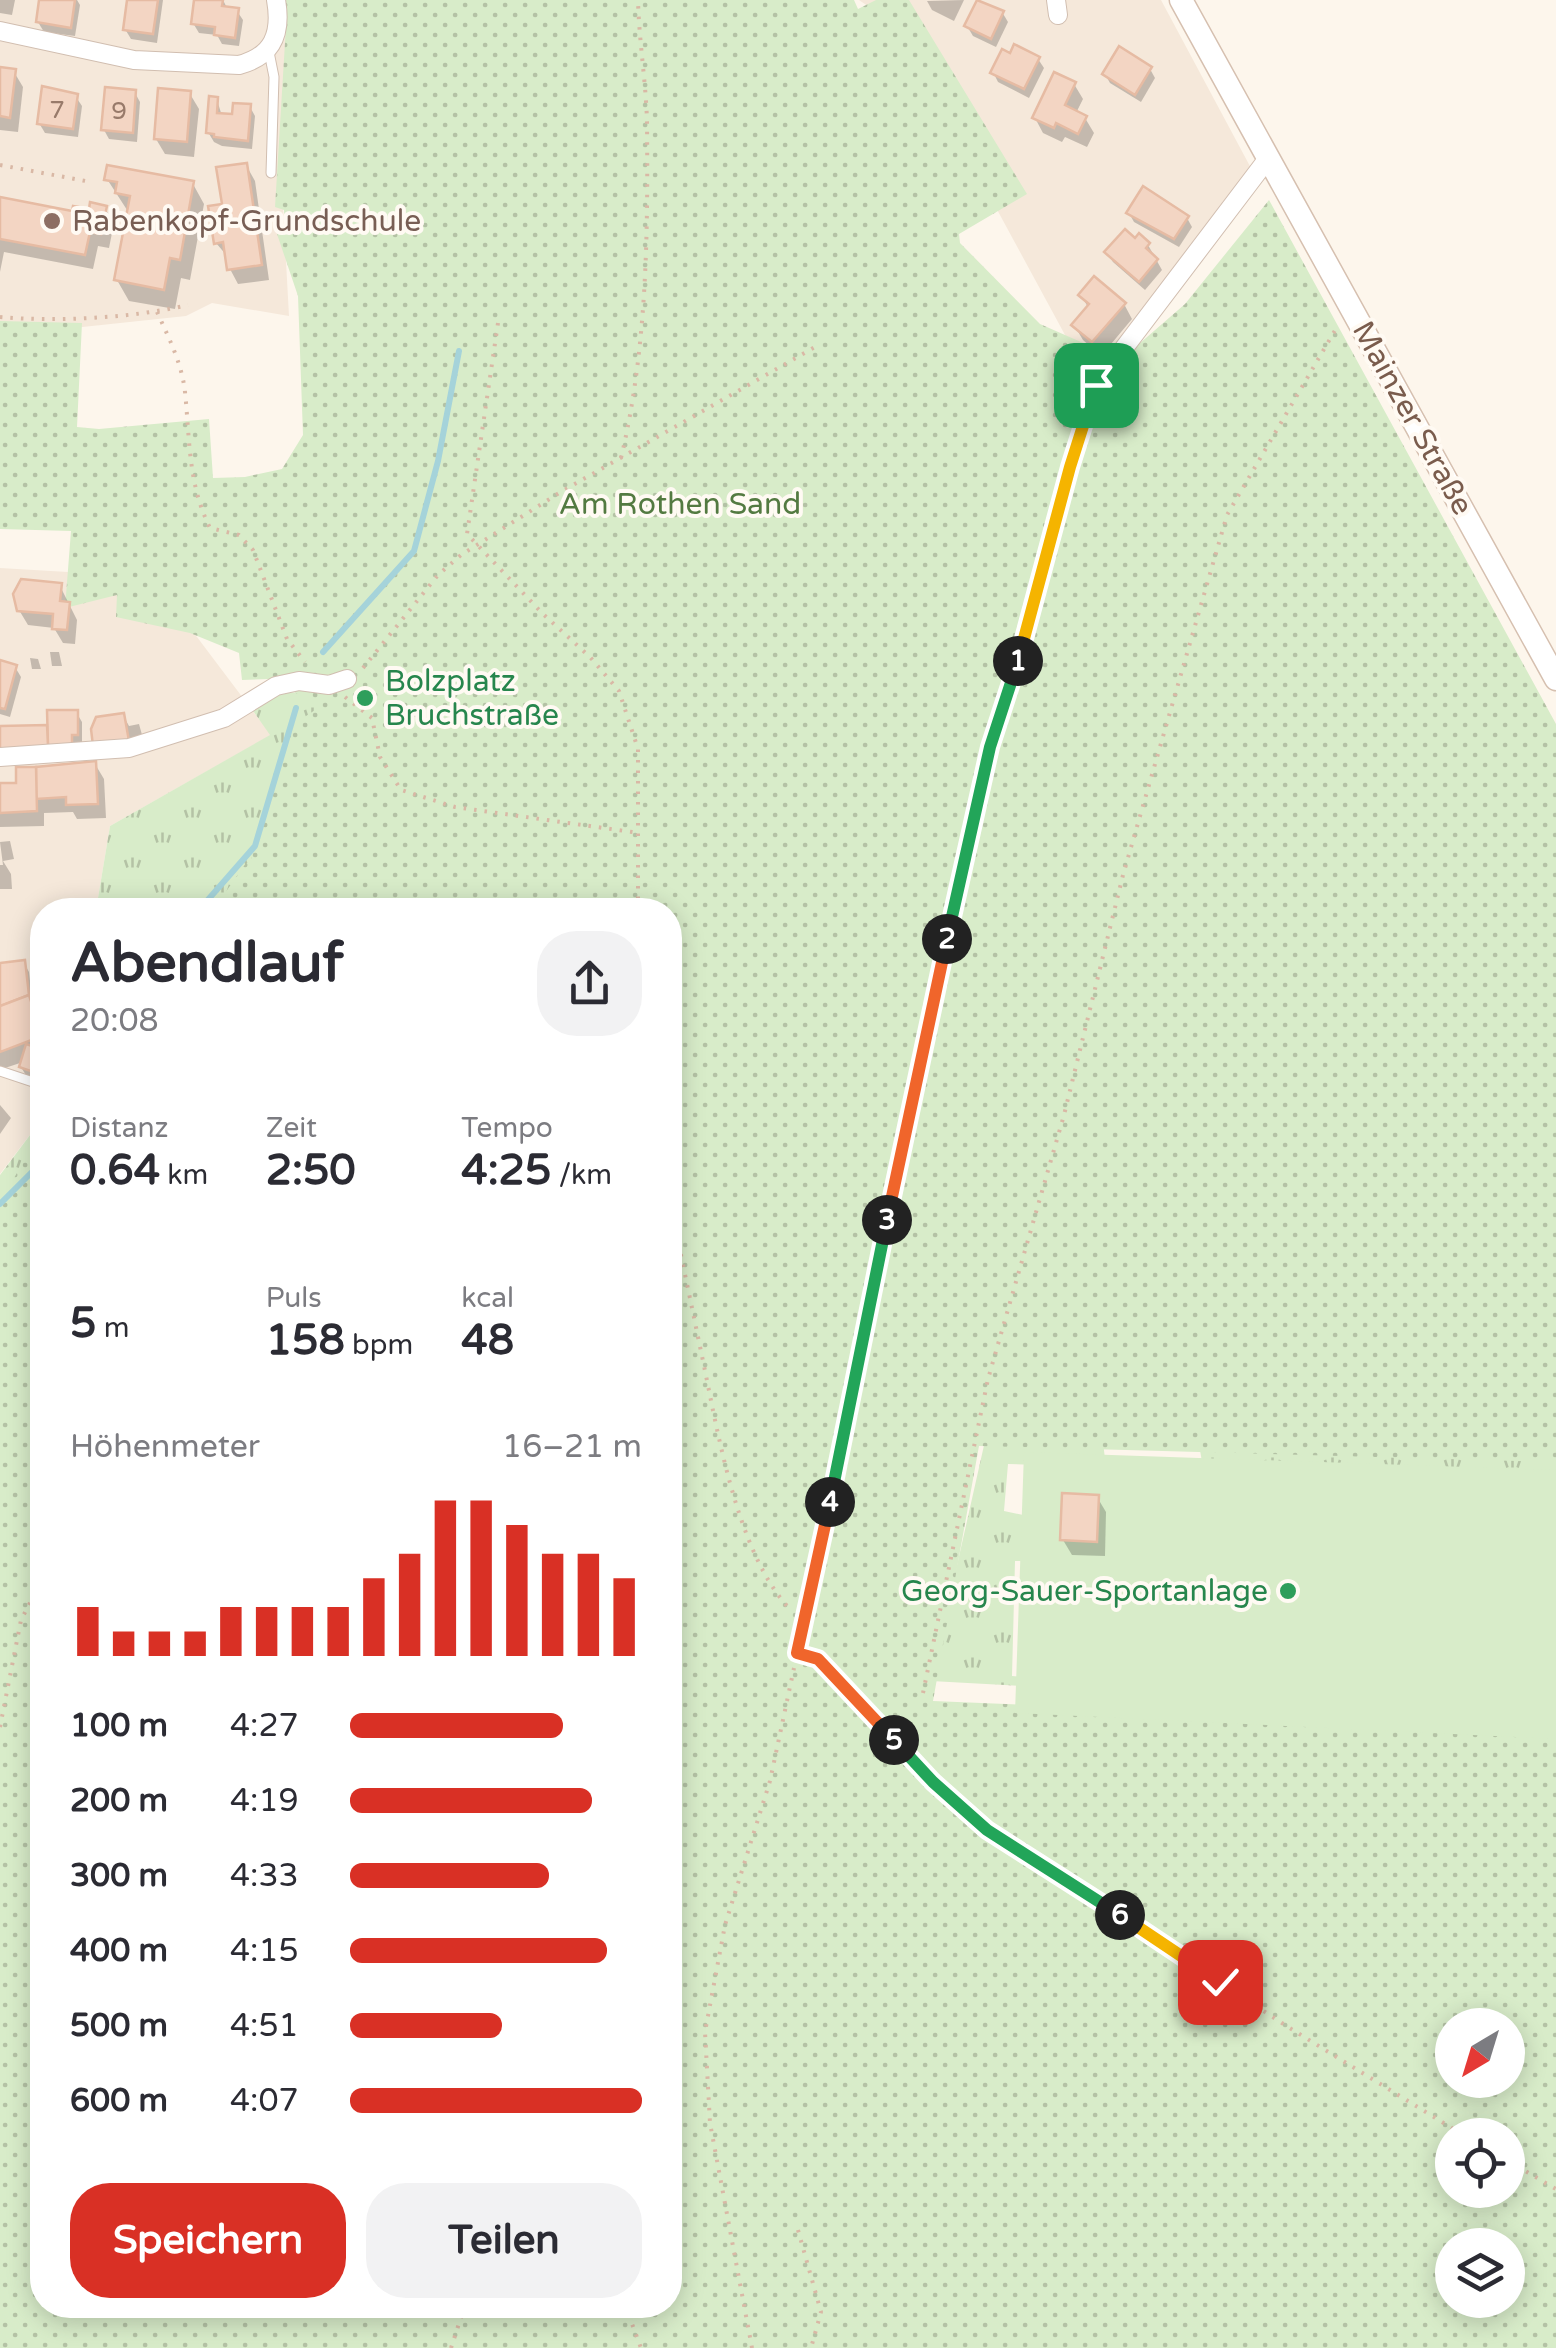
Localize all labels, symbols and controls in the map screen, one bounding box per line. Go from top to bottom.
house number: 7 [49,95,65,125]
house number: 9 [111,96,127,126]
place label: Rabenkopf-Grundschule [72,203,421,240]
marker: Rabenkopf-Grundschule [41,210,63,232]
street label: Mainzer Straße [1344,315,1481,522]
pin [1054,343,1139,428]
icon: arrive [1069,358,1124,413]
park label: Am Rothen Sand [559,486,801,523]
pin: 1 [993,636,1043,686]
text: 1 [1009,644,1027,678]
place label: Bolzplatz Bruchstraße [385,663,559,734]
marker: Bolzplatz Bruchstraße [354,687,376,709]
pin: 2 [922,914,972,964]
text: 2 [938,922,956,956]
text: Abendlauf [70,931,344,997]
button: share [537,931,642,1036]
text: 20:08 [70,1002,159,1040]
text: Distanz [70,1111,168,1145]
text: Zeit [266,1111,317,1145]
text: Tempo [461,1111,553,1145]
text: 0.64 [70,1145,160,1196]
text: 2:50 [266,1145,356,1196]
text: 4:25 [461,1145,551,1196]
text: km [160,1158,208,1192]
text: /km [551,1158,612,1192]
pin: 3 [862,1195,912,1245]
text: 3 [878,1203,896,1237]
text: Puls [266,1281,322,1315]
text: kcal [461,1281,514,1315]
text: 5 [70,1298,96,1349]
text: m [96,1311,129,1345]
text: 158 [266,1315,345,1366]
text: 48 [461,1315,514,1366]
text: bpm [345,1328,413,1362]
text: Höhenmeter [70,1428,260,1466]
text: 16–21 m [502,1428,642,1466]
pin: 4 [805,1477,855,1527]
text: 4 [821,1485,839,1519]
place label: Georg-Sauer-Sportanlage [901,1573,1268,1610]
marker: Georg-Sauer-Sportanlage [1277,1580,1299,1602]
text: 100 m [70,1707,168,1745]
text: 4:27 [230,1707,299,1745]
pin: 5 [869,1715,919,1765]
text: 5 [885,1723,903,1757]
text: 200 m [70,1782,168,1820]
text: 4:19 [230,1782,299,1820]
text: 300 m [70,1857,168,1895]
text: 4:33 [230,1857,299,1895]
pin: 6 [1095,1890,1145,1940]
text: 6 [1111,1898,1129,1932]
text: 400 m [70,1932,168,1970]
text: 4:15 [230,1932,299,1970]
pin [1178,1940,1263,2025]
icon: check [1193,1955,1248,2010]
text: 500 m [70,2007,168,2045]
text: 4:51 [230,2007,299,2045]
north arrow [1435,2008,1525,2098]
map controls [1435,2008,1525,2318]
text: 600 m [70,2082,168,2120]
text: 4:07 [230,2082,299,2120]
button: locate [1435,2118,1525,2208]
button: Speichern [70,2183,346,2298]
button: Teilen [366,2183,642,2298]
button: layers [1435,2228,1525,2318]

